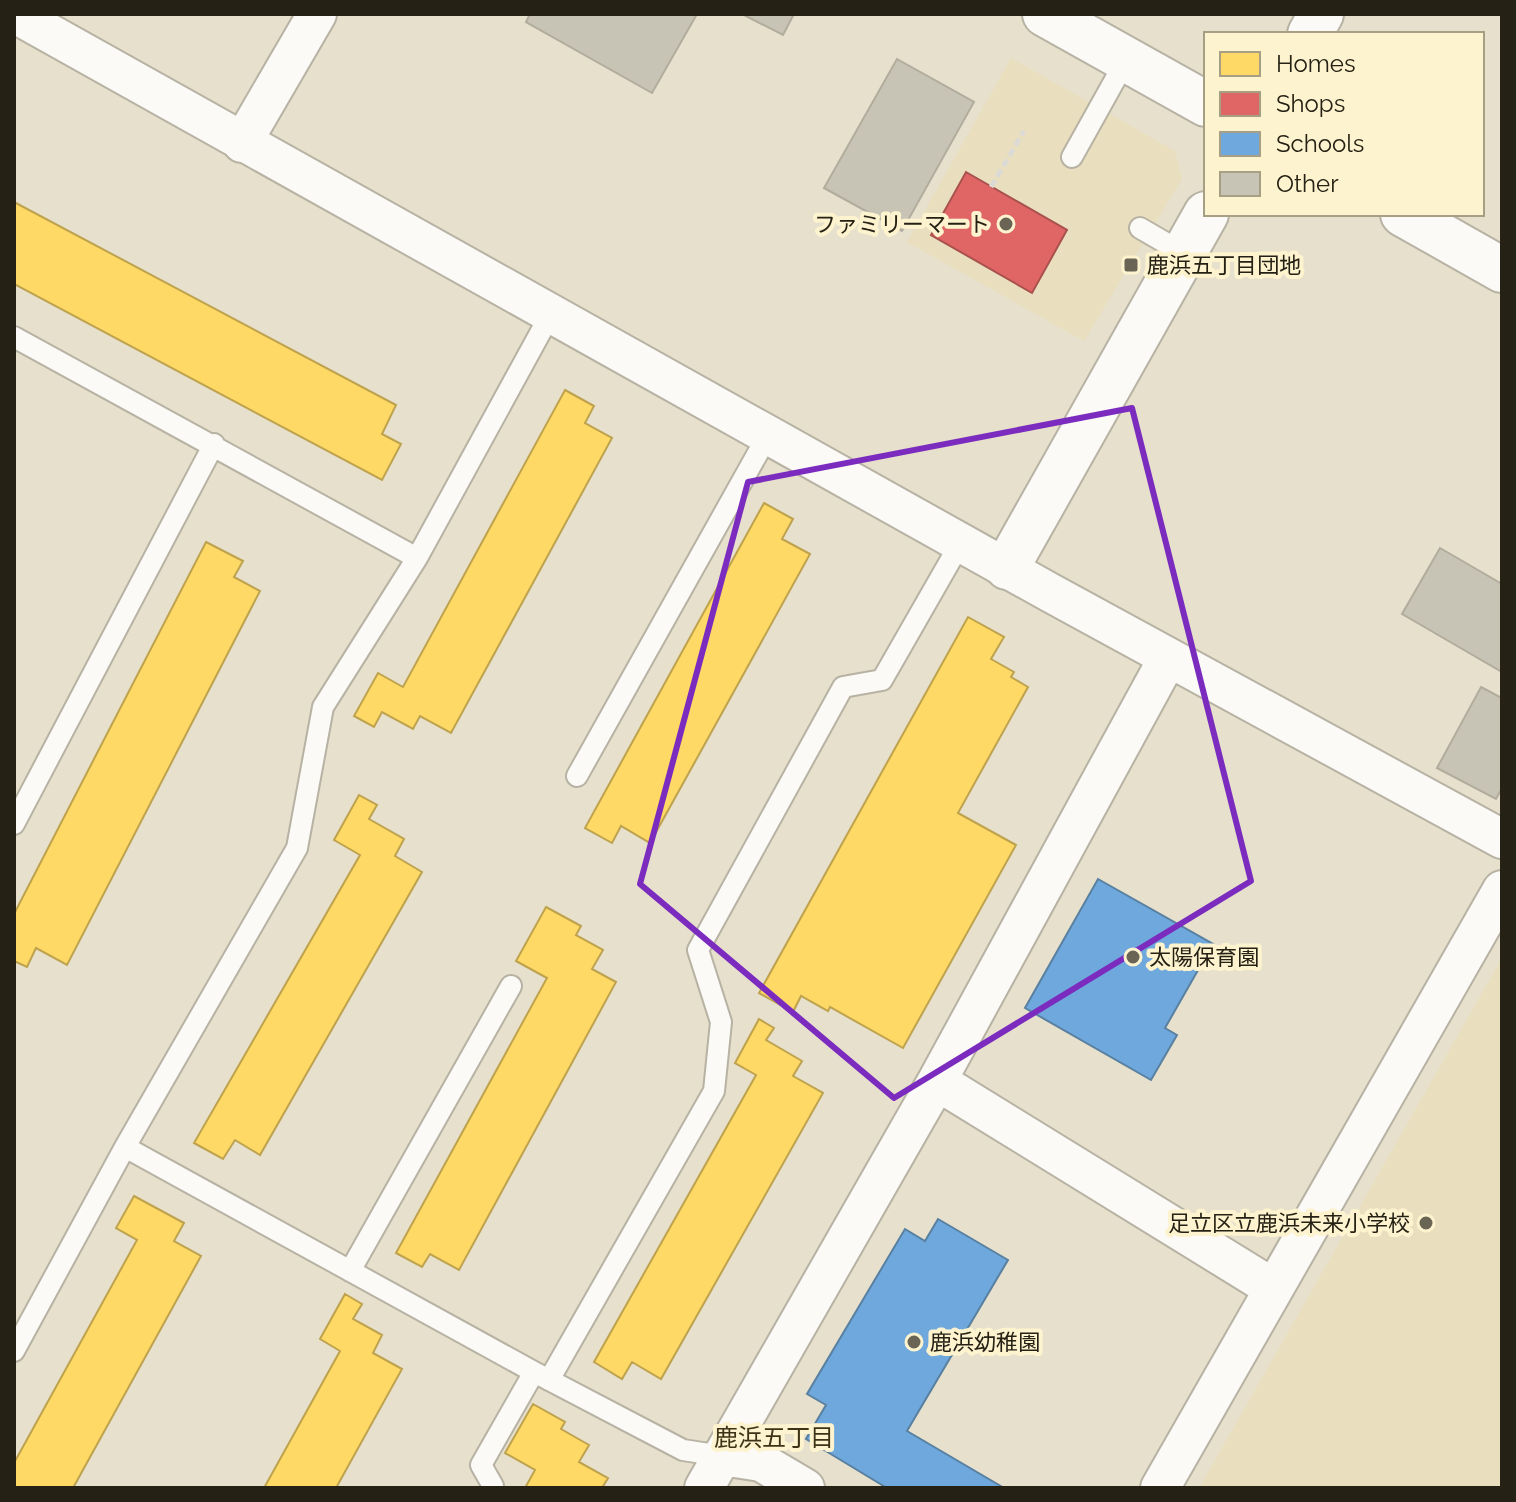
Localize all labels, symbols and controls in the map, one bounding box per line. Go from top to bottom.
legend [1204,32,1484,216]
text: Homes [1276,49,1356,78]
text: Shops [1276,89,1345,118]
text: Schools [1276,129,1364,158]
text: Other [1276,169,1339,198]
place label: ファミリーマート [814,211,990,237]
marker: ファミリーマート [997,215,1015,233]
place label: 鹿浜五丁目団地 [1147,252,1301,278]
marker: 鹿浜五丁目団地 [1122,256,1140,274]
place label: 太陽保育園 [1149,944,1259,970]
marker: 太陽保育園 [1124,948,1142,966]
place label: 足立区立鹿浜未来小学校 [1168,1210,1410,1236]
marker: 足立区立鹿浜未来小学校 [1417,1214,1435,1232]
place label: 鹿浜幼稚園 [930,1329,1040,1355]
marker: 鹿浜幼稚園 [905,1333,923,1351]
district label: 鹿浜五丁目 [714,1423,834,1452]

